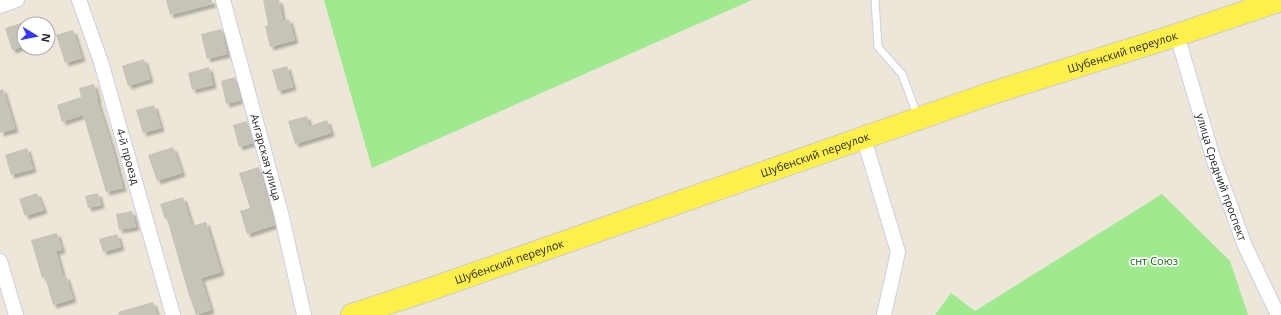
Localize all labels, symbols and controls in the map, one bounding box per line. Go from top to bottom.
north arrow [16,16,56,56]
street label: Шубенский переулок [1065,27,1179,76]
text: N [38,32,55,44]
street label: улица Средний проспект [1193,111,1251,243]
street label: Ангарская улица [247,112,285,202]
street label: 4-й проезд [113,127,144,187]
street label: Шубенский переулок [758,128,872,180]
street label: Шубенский переулок [453,235,566,287]
park label: снт Союз [1130,253,1178,268]

